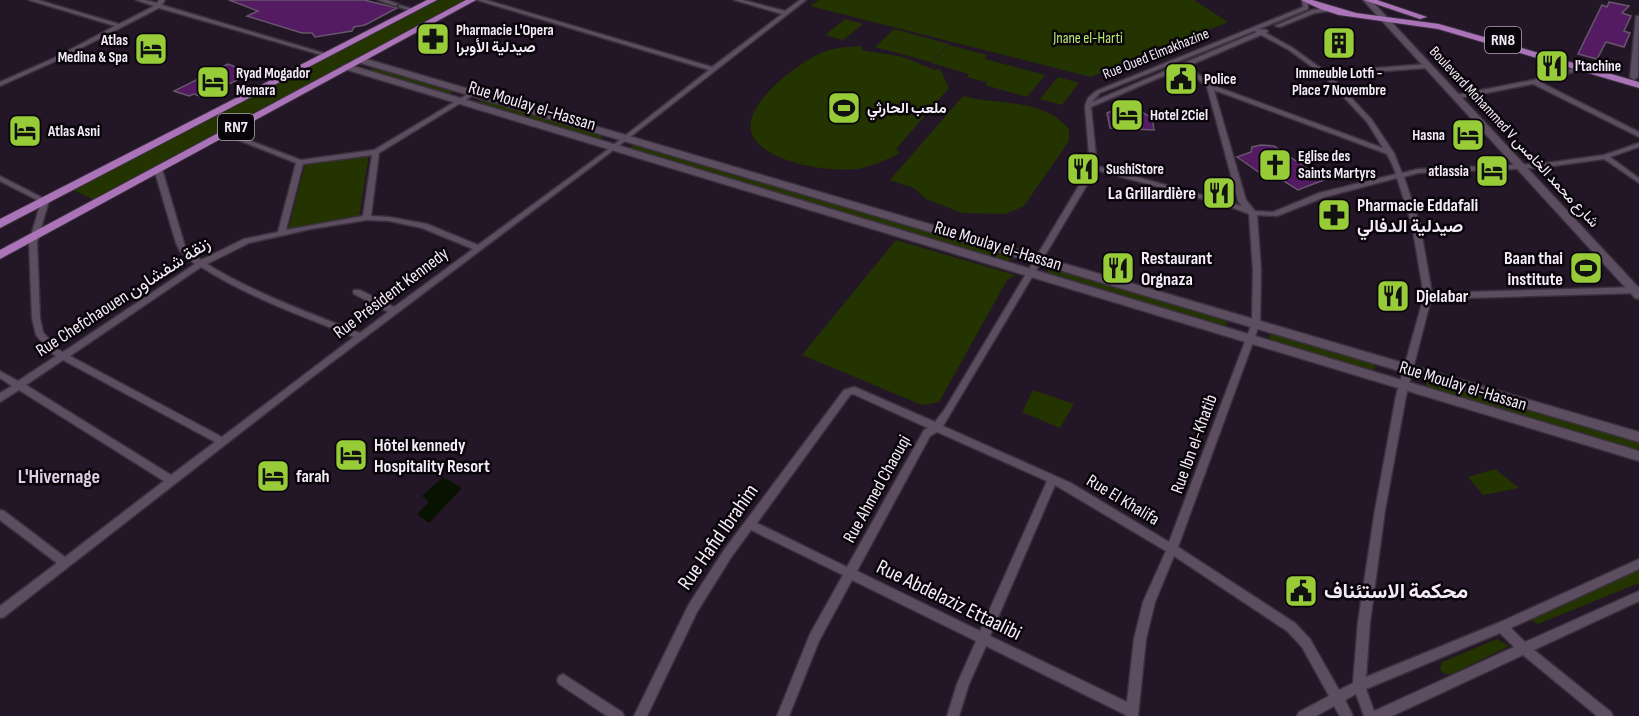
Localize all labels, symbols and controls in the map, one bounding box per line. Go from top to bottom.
pharmacy icon: Pharmacie L'Opera صيدلية الأوبرا [415,21,451,57]
place label: Pharmacie L'Opera صيدلية الأوبرا [456,21,554,57]
street label: Rue Oued Elmakhazine [1100,24,1212,84]
building icon: Immeuble Lotfi - Place 7 Novembre [1321,25,1357,61]
road number: RN8 [1485,27,1521,53]
park label: Jnane el-Harti [1052,29,1123,48]
place label: Atlas Medina & Spa [58,31,128,67]
hotel icon: Atlas Medina & Spa [133,31,169,67]
street label: Boulevard Mohammed V شارع محمد الخامس [1424,43,1603,232]
restaurant icon: l'tachine [1534,48,1570,84]
place label: l'tachine [1575,57,1621,76]
public building icon: Police [1163,61,1199,97]
hotel icon: Ryad Mogador Menara [195,64,231,100]
place label: Ryad Mogador Menara [236,64,311,100]
place label: Immeuble Lotfi - Place 7 Novembre [1292,64,1386,100]
place label: Police [1204,70,1236,89]
street label: Rue Moulay el-Hassan [466,77,598,135]
sports icon: ملعب الحارثي [826,90,862,126]
hotel icon: Hotel 2Ciel [1109,97,1145,133]
place label: ملعب الحارثي [867,99,947,121]
place label: Hotel 2Ciel [1150,106,1208,125]
hotel icon: Atlas Asni [7,113,43,149]
road number: RN7 [218,114,254,140]
hotel icon: Hasna [1450,117,1486,153]
place label: Atlas Asni [47,122,100,141]
place label: Hasna [1412,126,1445,145]
church icon: Eglise des Saints Martyrs [1257,147,1293,183]
place label: Eglise des Saints Martyrs [1298,147,1376,183]
restaurant icon: SushiStore [1065,151,1101,187]
hotel icon: atlassia [1474,153,1510,189]
place label: SushiStore [1106,160,1164,179]
place label: atlassia [1428,162,1469,181]
restaurant icon: La Grillardière [1201,175,1237,211]
place label: La Grillardière [1108,183,1196,204]
place label: Pharmacie Eddafali صيدلية الدفالي [1357,195,1478,241]
pharmacy icon: Pharmacie Eddafali صيدلية الدفالي [1316,197,1352,233]
street label: Rue Moulay el-Hassan [932,217,1064,275]
street label: Rue Chefchaouen زنقة شفشاون [32,233,214,361]
street label: Rue Président Kennedy [329,243,453,343]
place label: Restaurant Orgnaza [1141,248,1212,290]
place label: Baan thai institute [1504,248,1563,290]
restaurant icon: Restaurant Orgnaza [1100,250,1136,286]
sports icon: Baan thai institute [1568,250,1604,286]
restaurant icon: Djelabar [1375,278,1411,314]
place label: Djelabar [1416,286,1469,307]
street label: Rue Moulay el-Hassan [1397,357,1529,415]
street label: Rue Ibn el-Khatib [1166,392,1222,496]
street label: Rue Ahmed Chaouqi [839,431,915,547]
place label: Hôtel kennedy Hospitality Resort [374,435,490,477]
hotel icon: Hôtel kennedy Hospitality Resort [333,437,369,473]
hotel icon: farah [255,458,291,494]
district label: L'Hivernage [18,465,100,489]
place label: farah [296,466,330,487]
street label: Rue El Khalifa [1083,470,1163,530]
street label: Rue Hafid Ibrahim [672,479,764,595]
street label: Rue Abdelaziz Ettaalibi [872,554,1026,646]
public building icon: محكمة الاستئناف [1283,573,1319,609]
place label: محكمة الاستئناف [1324,579,1468,604]

